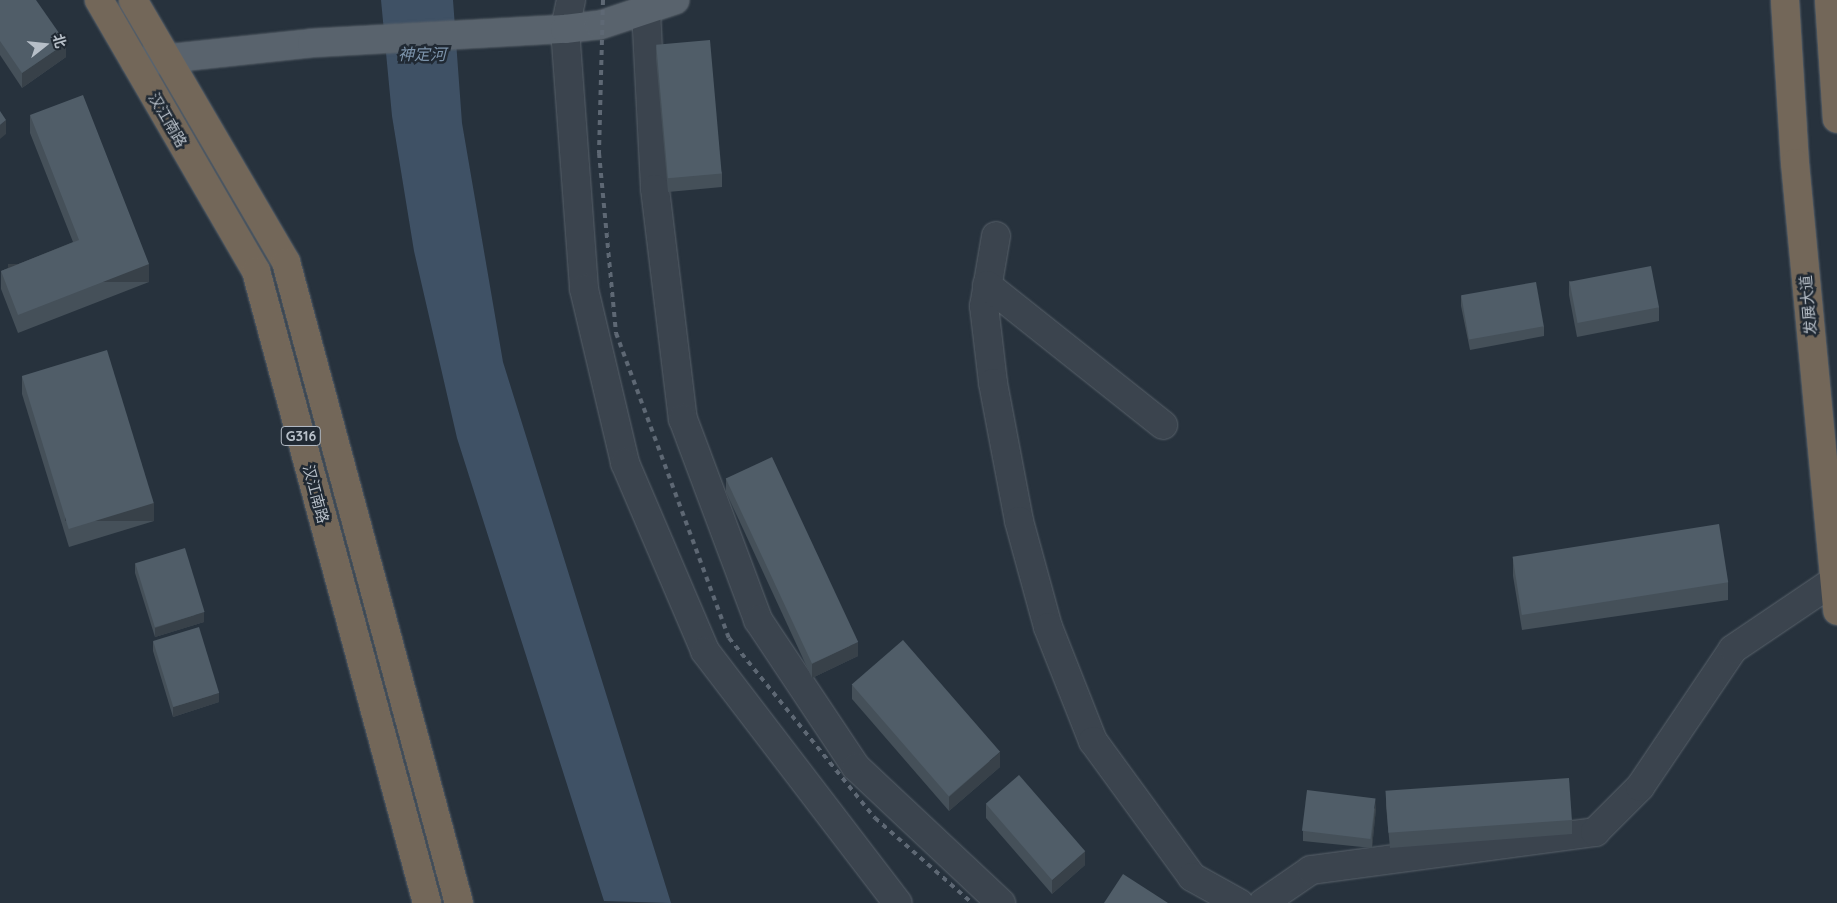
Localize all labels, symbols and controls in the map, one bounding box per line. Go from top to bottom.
north arrow [20,20,70,70]
text: 北 [49,32,70,50]
water label: 神定河 [398,44,446,64]
street label: 汉江南路 [145,90,191,150]
street label: 发展大道 [1796,274,1820,336]
road number: G316 [280,424,322,448]
street label: 汉江南路 [300,463,332,525]

